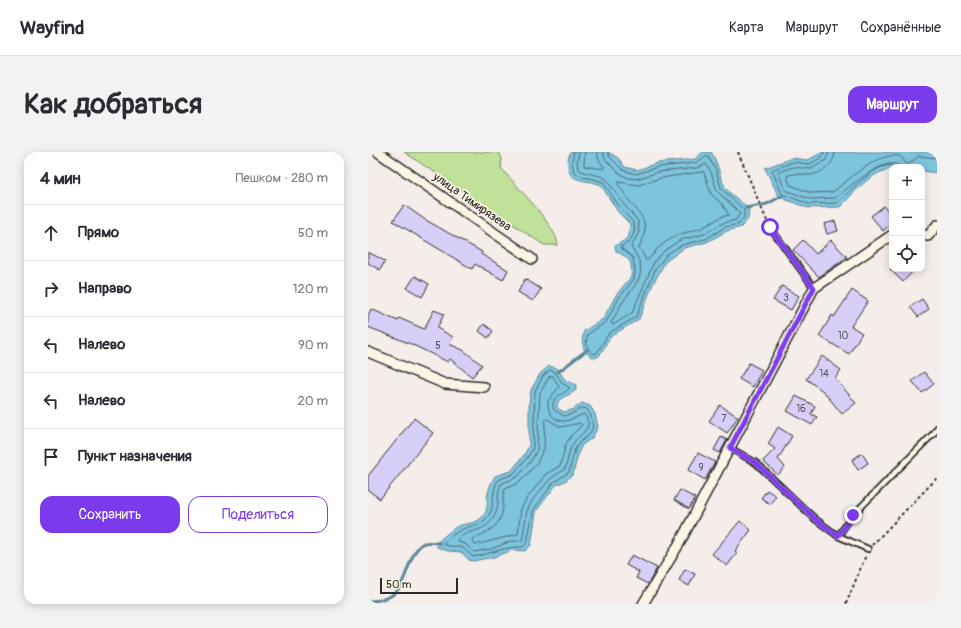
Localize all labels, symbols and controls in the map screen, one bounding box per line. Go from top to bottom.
text: Wayfind [20,16,84,40]
text: Карта [729,19,764,36]
text: Маршрут [786,19,838,36]
text: Сохранённые [860,19,941,36]
button: Маршрут [848,86,937,123]
text: Как добраться [24,87,202,122]
map controls [889,164,925,272]
button: + [889,164,925,200]
text: 4 мин [40,168,81,189]
street label: улица Тимирязева [429,169,514,235]
text: Пешком · 280 m [235,170,328,186]
button: − [889,200,925,236]
route start [761,218,779,236]
icon: ahead [40,222,62,244]
text: Прямо [78,223,119,242]
text: 50 m [298,225,328,241]
button: locate [889,236,925,272]
icon: right [40,278,62,300]
text: Направо [78,279,132,298]
text: 120 m [292,281,328,297]
house number: 3 [783,292,789,304]
house number: 10 [838,330,849,342]
icon: left [40,334,62,356]
text: Налево [78,335,125,354]
text: 90 m [298,337,328,353]
house number: 5 [435,340,441,352]
house number: 14 [819,368,829,380]
icon: left [40,390,62,412]
text: Налево [78,391,125,410]
text: 20 m [297,393,328,409]
house number: 16 [796,403,806,415]
house number: 7 [721,413,727,425]
icon: arrive [40,446,62,468]
text: Пункт назначения [78,447,192,466]
house number: 9 [698,462,704,474]
button: Сохранить [40,496,180,533]
button: Поделиться [188,496,328,533]
route end [844,506,862,524]
scale bar [380,576,458,595]
text: 50 m [386,578,412,591]

